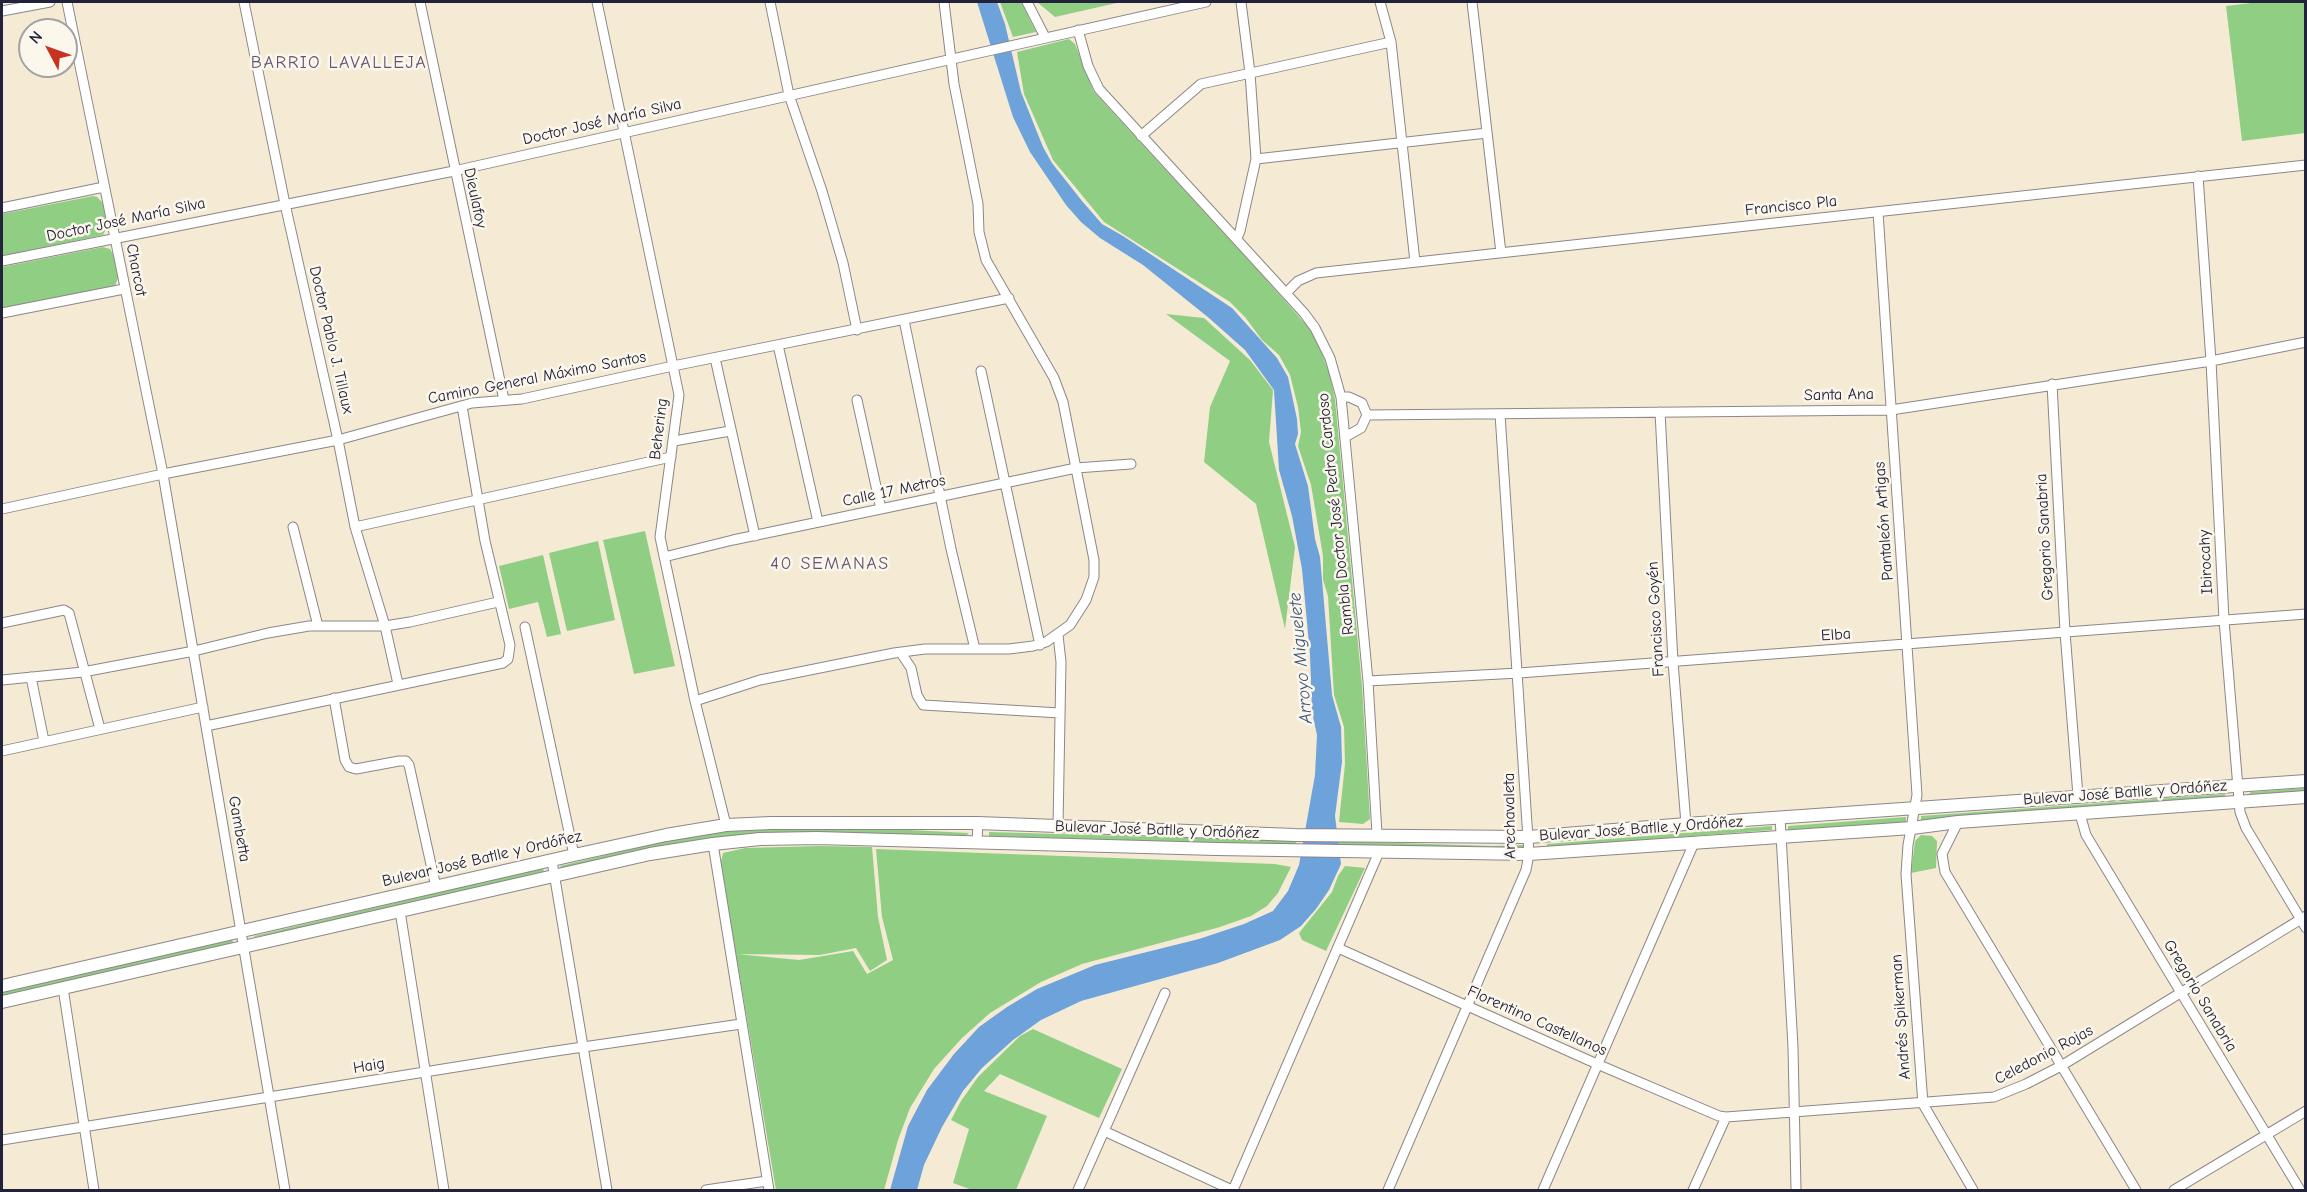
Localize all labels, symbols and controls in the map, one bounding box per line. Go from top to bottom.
north arrow [18,18,78,78]
text: N [26,28,46,47]
district label: BARRIO LAVALLEJA [251,52,427,74]
street label: Doctor José María Silva [521,94,683,150]
street label: Dieulafoy [459,166,491,230]
street label: Francisco Pla [1744,192,1838,220]
street label: Doctor José María Silva [45,194,207,246]
street label: Charcot [122,242,150,298]
street label: Doctor Pablo J. Tillaux [305,264,357,416]
street label: Camino General Máximo Santos [426,347,648,409]
street label: Santa Ana [1804,385,1874,405]
street label: Rambla Doctor José Pedro Cardoso [1314,392,1358,636]
street label: Behering [646,397,672,461]
street label: Pantaleón Artigas [1870,461,1898,581]
street label: Calle 17 Metros [841,471,947,511]
street label: Gregorio Sanabria [2032,473,2058,601]
street label: Ibirocahy [2195,529,2217,595]
district label: 40 SEMANAS [770,553,890,575]
street label: Francisco Goyén [1643,561,1669,677]
water label: Arroyo Miguelete [1284,591,1318,725]
street label: Elba [1820,624,1852,646]
street label: Arechavaleta [1500,773,1520,859]
street label: Bulevar José Batlle y Ordóñez [2023,776,2227,810]
street label: Gambetta [224,795,254,863]
street label: Bulevar José Batlle y Ordóñez [1539,812,1743,846]
street label: Bulevar José Batlle y Ordóñez [1055,817,1259,843]
street label: Bulevar José Batlle y Ordóñez [380,827,584,891]
street label: Gregorio Sanabria [2159,937,2241,1055]
street label: Andrés Spikerman [1887,954,1915,1080]
street label: Florentino Castellanos [1464,982,1610,1060]
street label: Celedonio Rojas [1991,1021,2097,1089]
street label: Haig [352,1054,386,1078]

